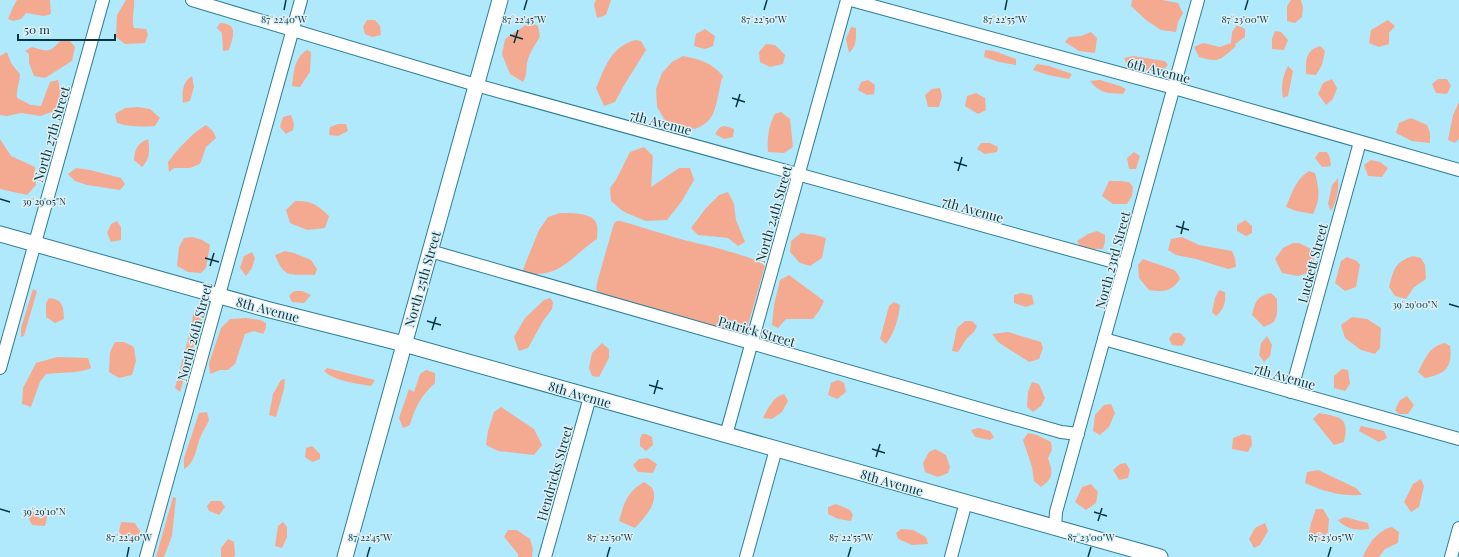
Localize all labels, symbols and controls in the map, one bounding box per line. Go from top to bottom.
text: 87°22'40"W [261,12,308,26]
text: 87°22'45"W [502,12,547,26]
text: 87°22'50"W [741,12,788,26]
text: 87°22'55"W [983,12,1028,26]
text: 87°23'00"W [1221,12,1270,26]
scale bar [18,16,115,42]
text: 50 m [24,21,50,37]
street label: 6th Avenue [1126,53,1193,87]
street label: North 27th Street [29,84,73,184]
street label: 7th Avenue [628,106,694,138]
street label: North 24th Street [751,163,795,265]
street label: 7th Avenue [940,192,1006,226]
text: 39°29'05"N [22,194,66,208]
street label: North 23rd Street [1091,209,1133,311]
street label: Luckett Street [1293,221,1331,305]
street label: North 25th Street [400,229,444,329]
street label: North 26th Street [173,281,215,383]
street label: 8th Avenue [235,292,302,326]
text: 39°29'00"N [1392,297,1438,311]
street label: Patrick Street [716,312,798,350]
street label: 7th Avenue [1252,359,1318,393]
street label: 8th Avenue [547,377,614,411]
street label: Hendricks Street [532,423,576,523]
street label: 8th Avenue [859,465,926,499]
text: 39°29'10"N [22,504,66,518]
text: 87°22'40"W [106,530,153,544]
text: 87°22'45"W [348,530,393,544]
text: 87°22'50"W [587,530,634,544]
text: 87°22'55"W [829,530,874,544]
text: 87°23'00"W [1067,530,1116,544]
text: 87°23'05"W [1308,530,1355,544]

